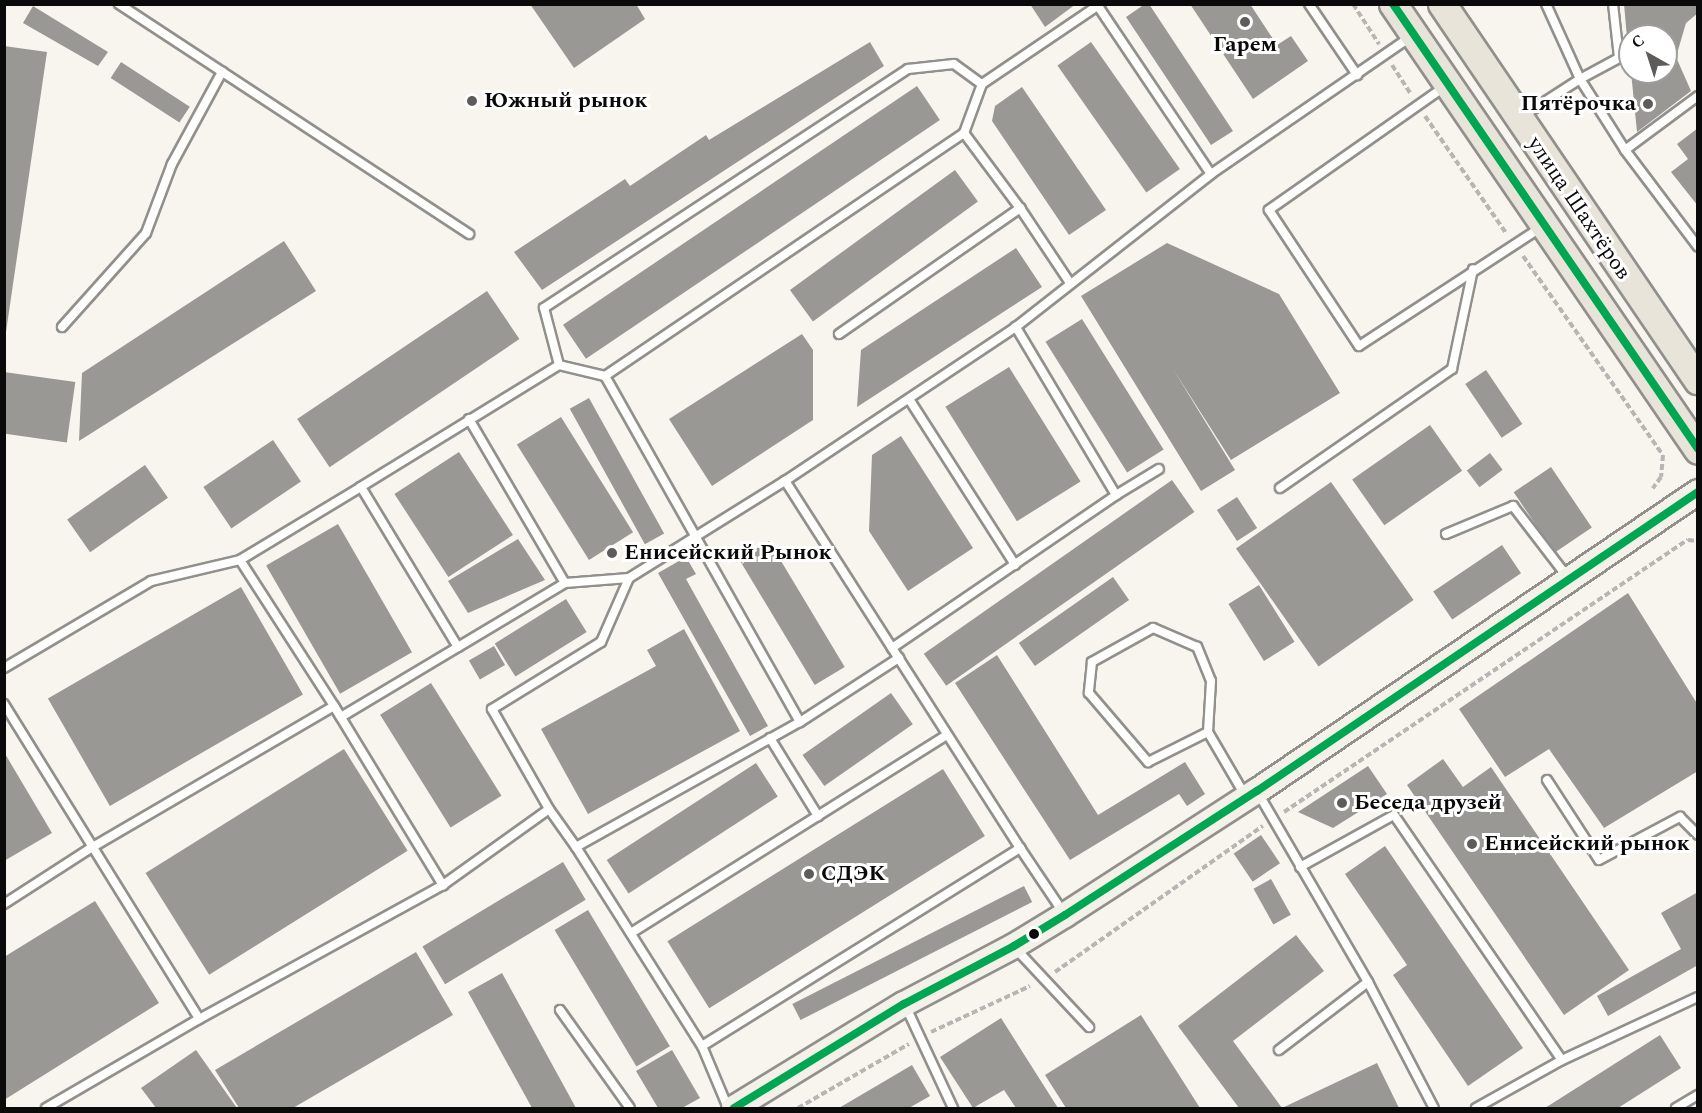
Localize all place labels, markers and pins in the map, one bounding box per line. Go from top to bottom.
marker: Гарем [1238,15,1252,29]
place label: Гарем [1213,32,1277,58]
place label: Южный рынок [484,88,648,114]
place label: Пятёрочка [1521,91,1636,117]
marker: Южный рынок [465,94,479,108]
marker: Пятёрочка [1641,97,1655,111]
place label: Енисейский Рынок [624,540,832,566]
marker: Енисейский Рынок [605,546,619,560]
place label: Беседа друзей [1354,790,1502,816]
marker: Беседа друзей [1335,796,1349,810]
place label: Енисейский рынок [1484,831,1690,857]
marker: Енисейский рынок [1465,837,1479,851]
place label: СДЭК [821,861,886,887]
marker: СДЭК [802,867,816,881]
unlabelled marker [1028,928,1040,940]

